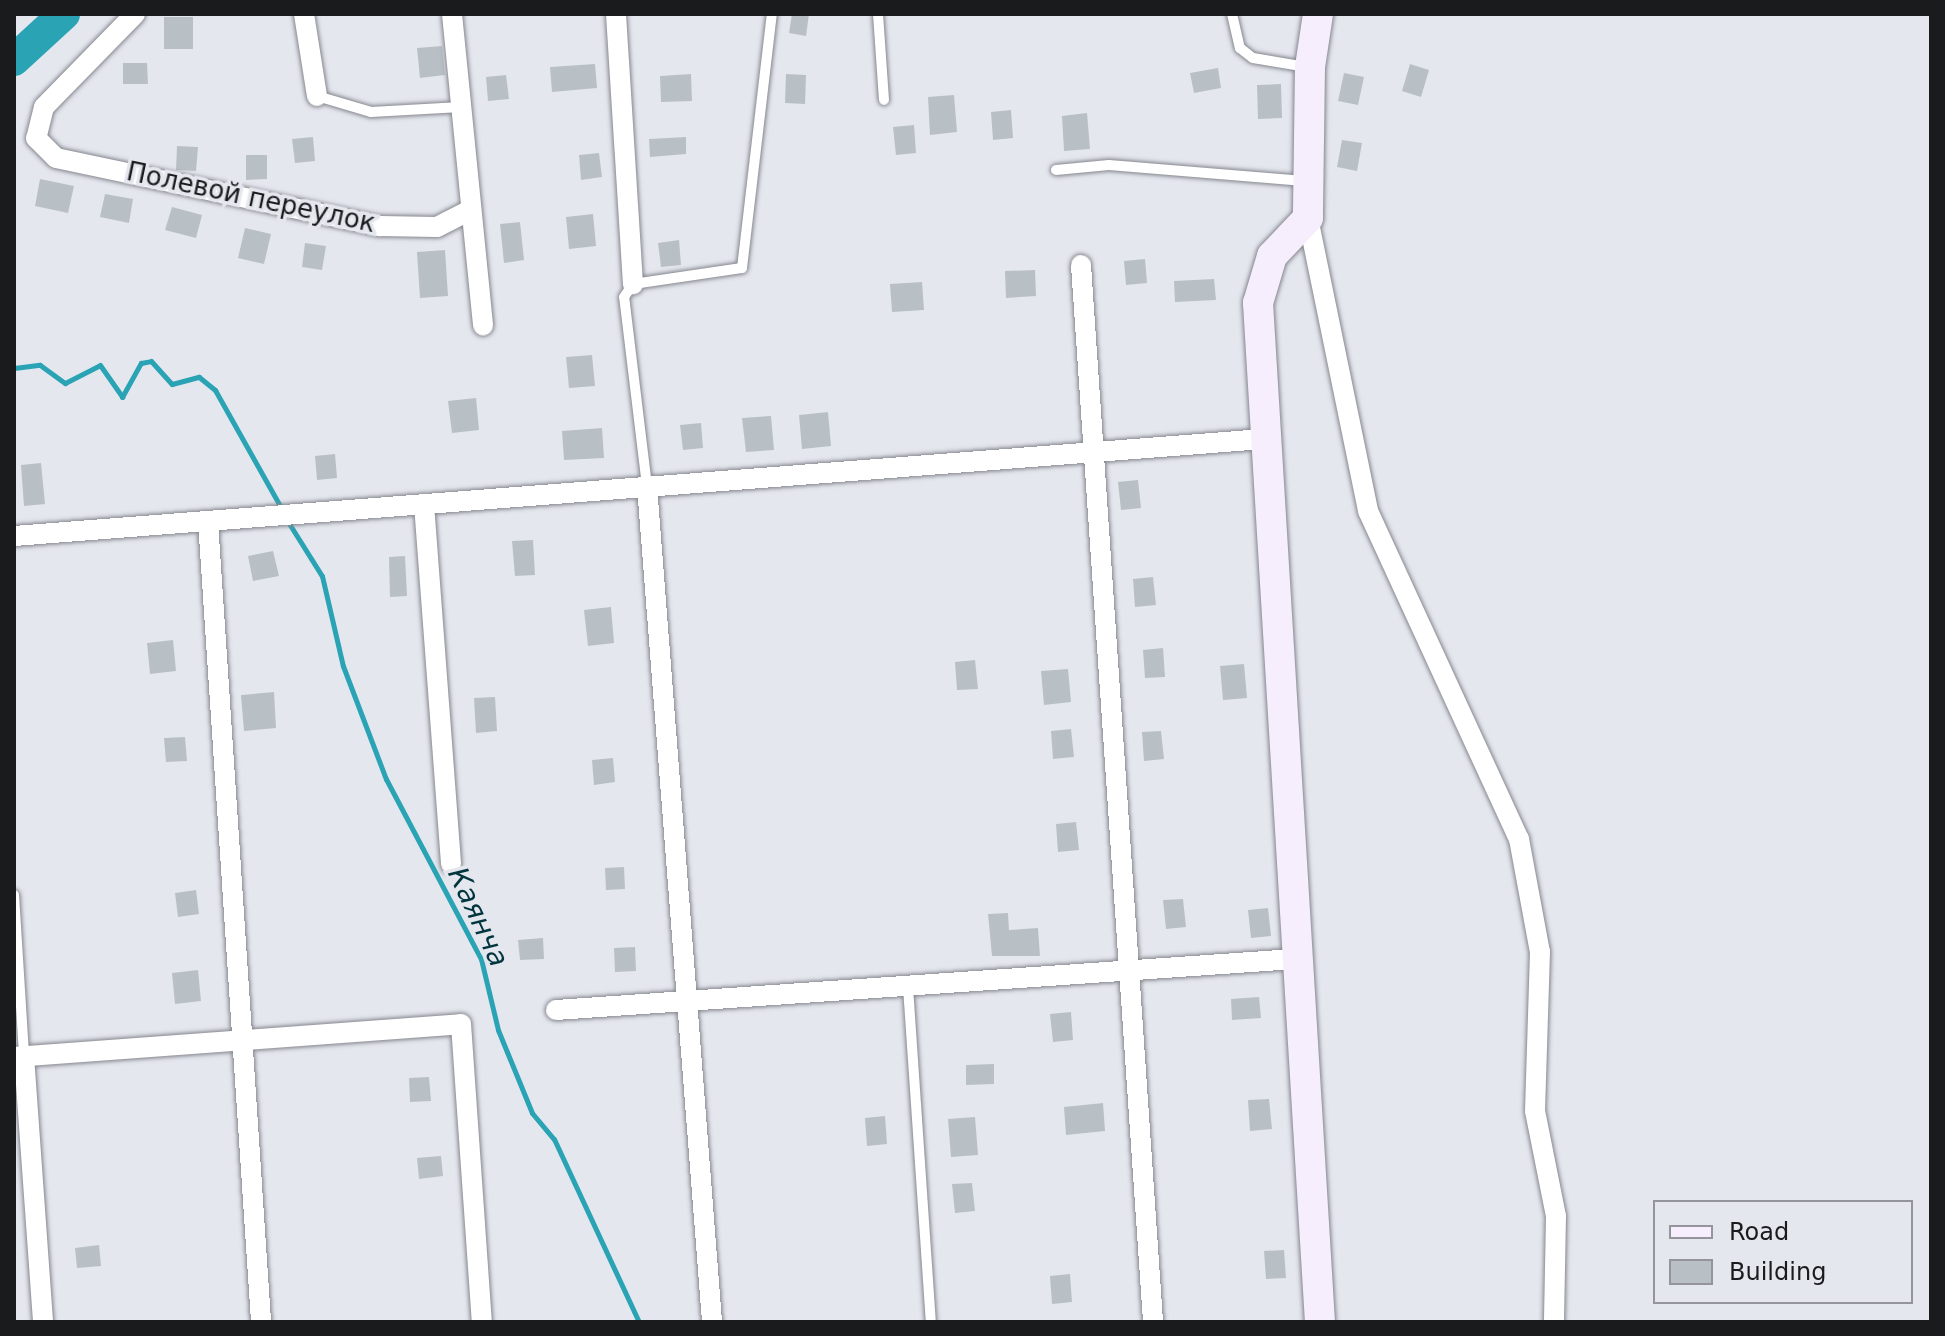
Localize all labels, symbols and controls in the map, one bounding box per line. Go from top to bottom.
street label: Полевой переулок [124,156,378,240]
water label: Каянча [440,862,516,972]
legend [1653,1200,1913,1304]
text: Road [1729,1218,1789,1246]
text: Building [1729,1258,1826,1286]

